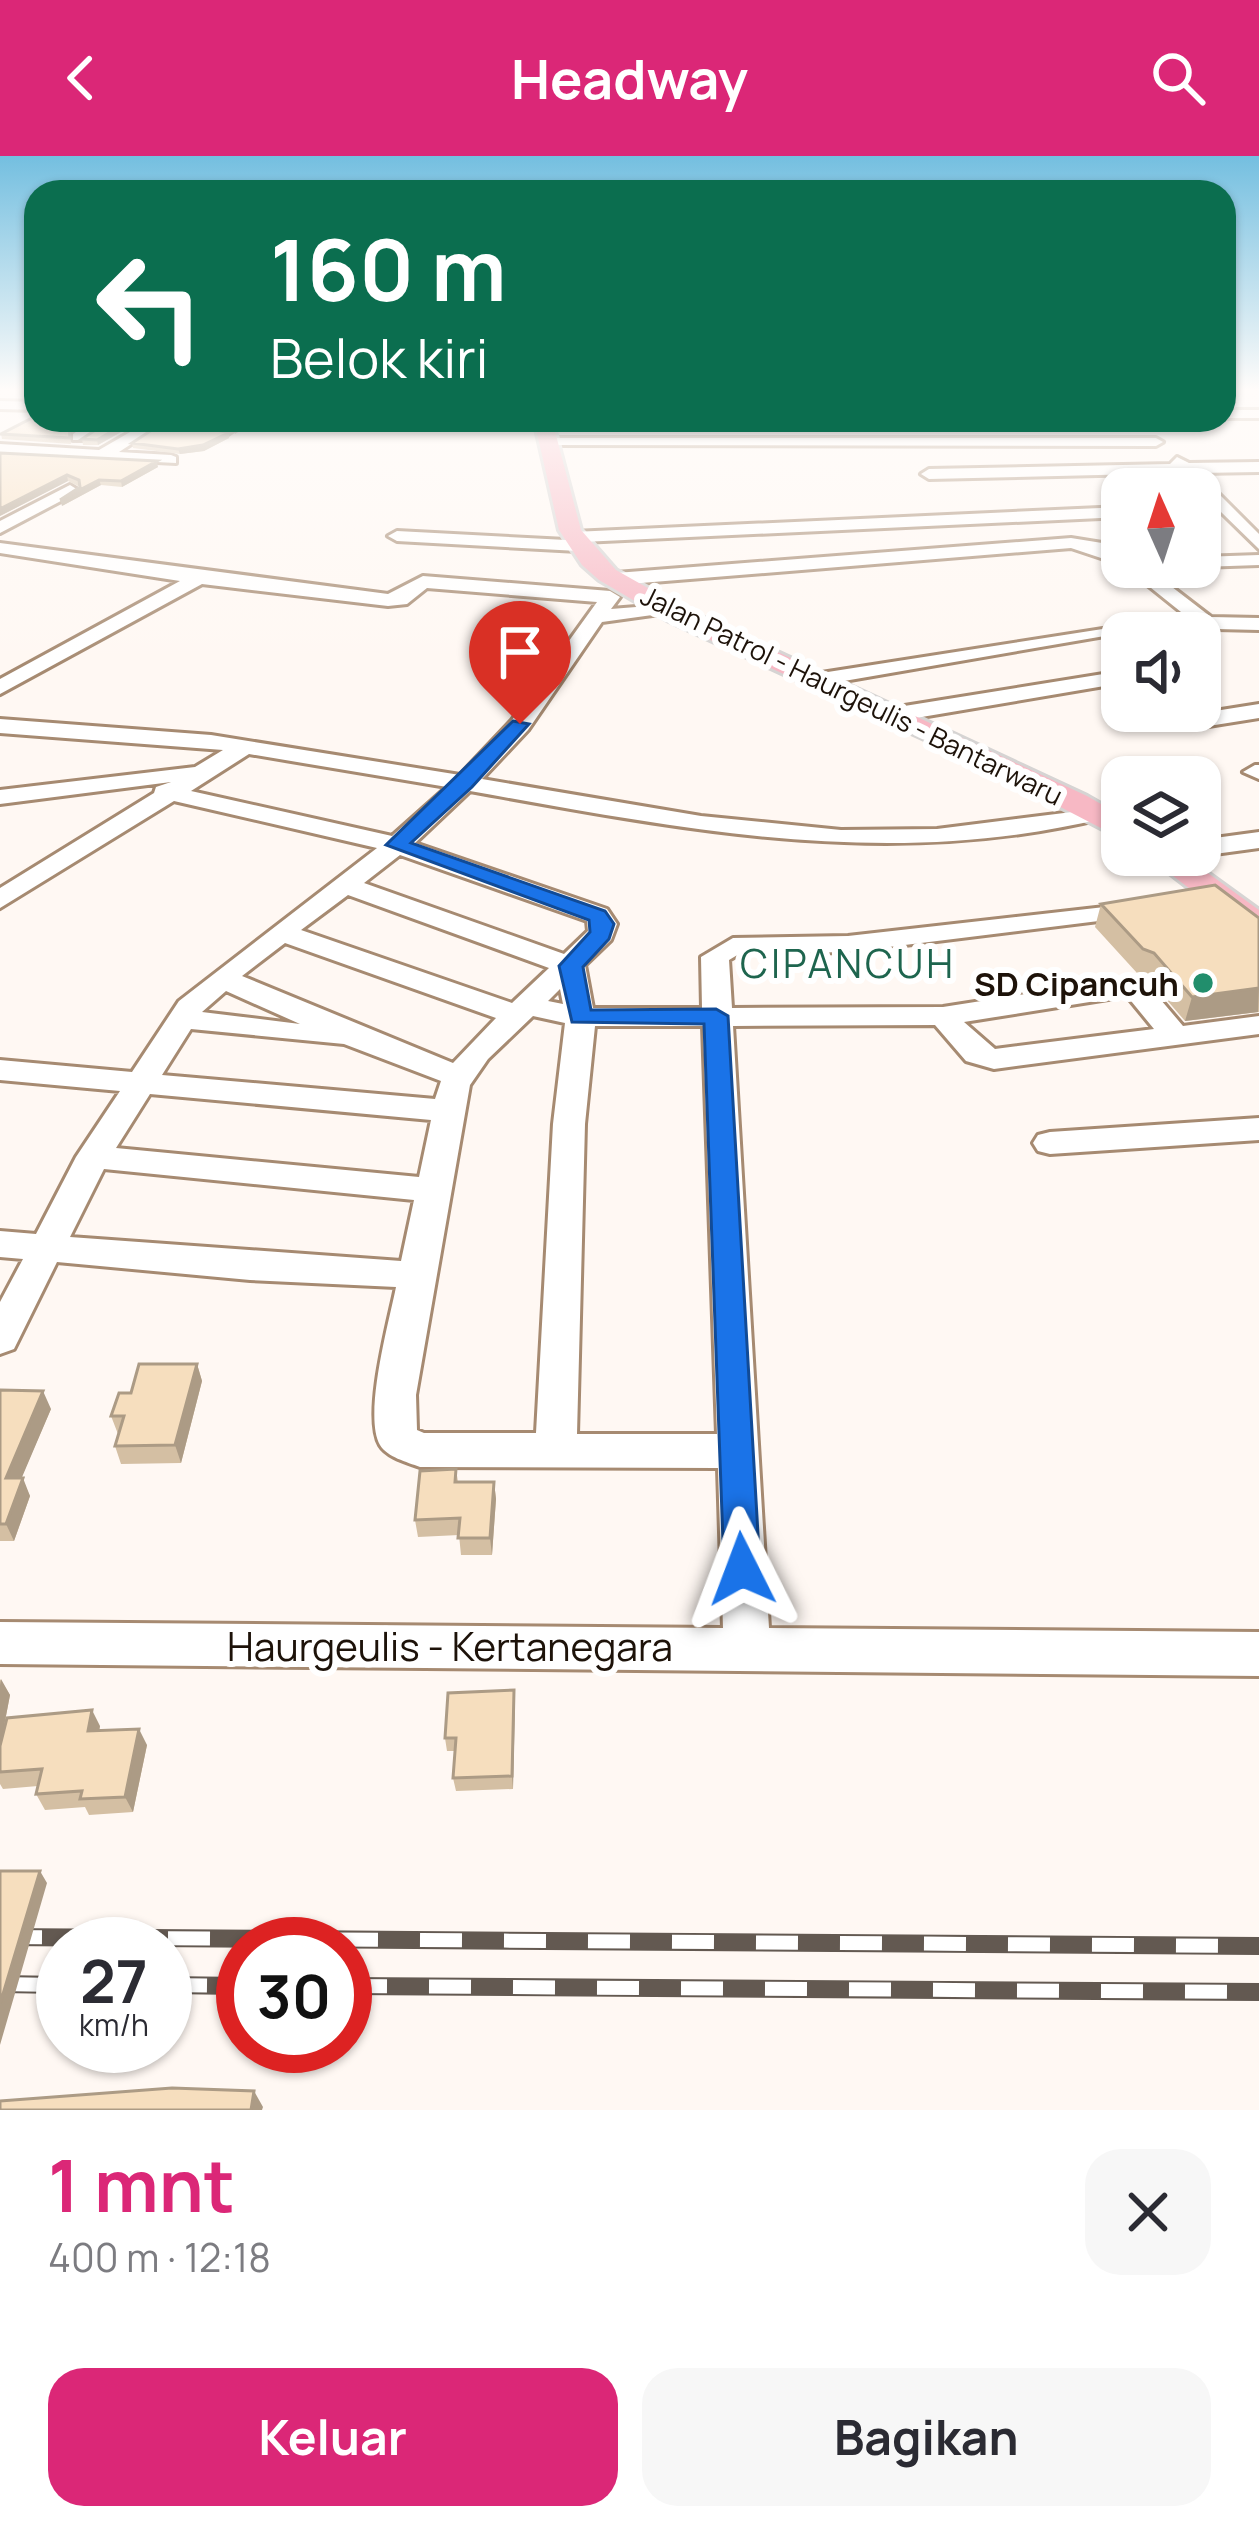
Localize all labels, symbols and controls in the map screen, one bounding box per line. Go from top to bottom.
text: Headway [511,41,748,115]
icon: back [48,45,114,111]
icon: search [1145,45,1211,111]
text: 160 m [270,211,507,326]
icon: left [72,228,228,384]
text: Belok kiri [270,320,488,394]
north arrow [1101,468,1221,588]
map controls [1101,468,1221,876]
street label: Jalan Patrol - Haurgeulis - Bantarwaru [635,576,1069,814]
pin [469,601,571,724]
button: sound [1101,612,1221,732]
icon: arrive [487,619,553,685]
button: layers [1101,756,1221,876]
district label: CIPANCUH [740,936,956,990]
place label: SD Cipancuh [974,961,1179,1006]
marker: SD Cipancuh [1190,970,1216,996]
position arrow [679,1506,805,1632]
street label: Haurgeulis - Kertanegara [227,1619,673,1673]
speed limit sign: 30 [216,1917,372,2073]
text: 27 [80,1939,148,2021]
text: km/h [79,2004,149,2045]
text: 1 mnt [48,2135,235,2234]
button: close [1085,2149,1211,2275]
text: 400 m · 12:18 [48,2230,271,2284]
button: Keluar [48,2368,618,2506]
button: Bagikan [642,2368,1211,2506]

